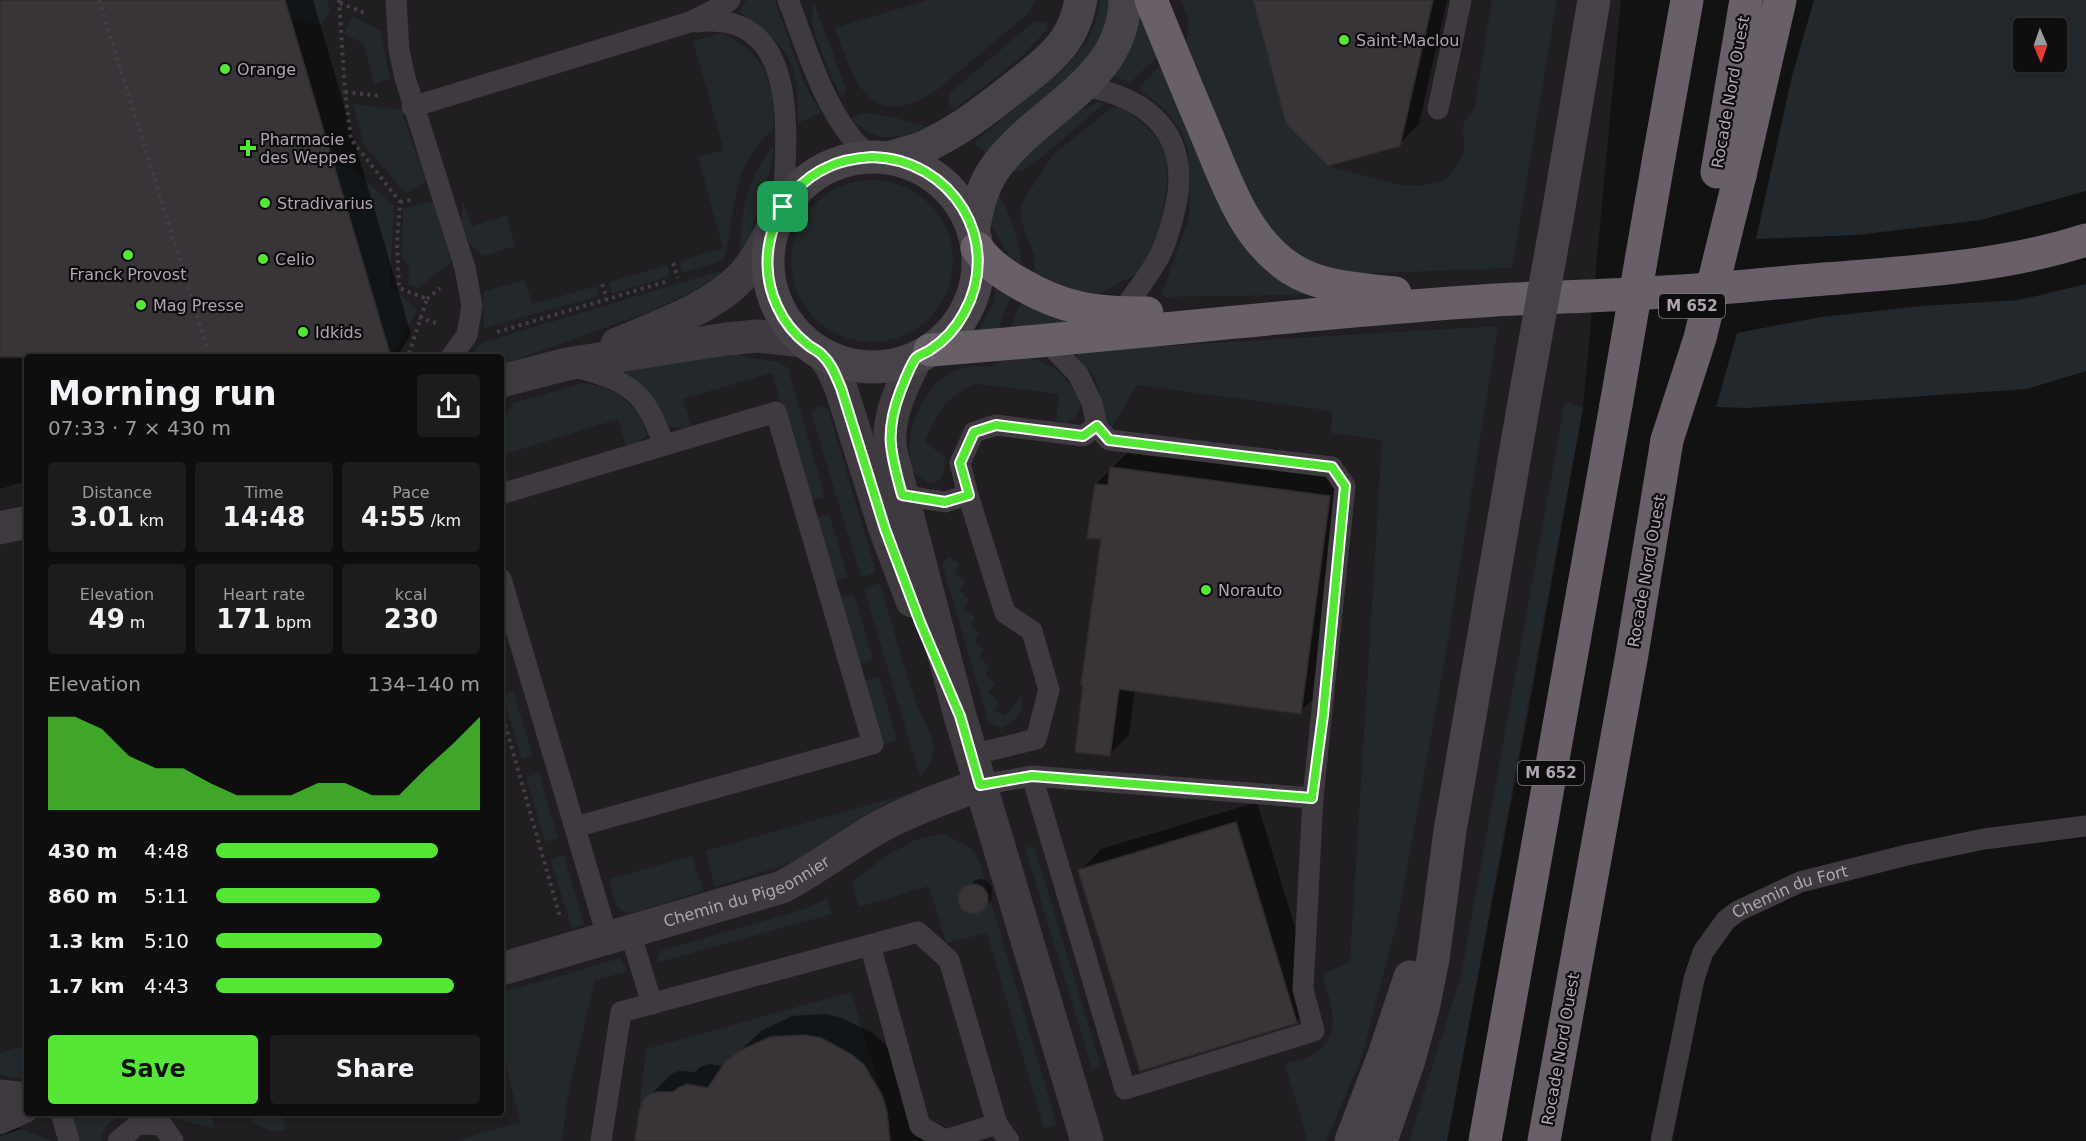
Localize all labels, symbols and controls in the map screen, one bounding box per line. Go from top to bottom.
street label: Rocade Nord Ouest [1708,14,1753,170]
north arrow [2013,18,2067,72]
map controls [2013,18,2067,72]
place label: Saint-Maclou [1356,31,1459,50]
marker: Saint-Maclou [1337,33,1351,47]
place label: Orange [237,60,296,79]
marker: Orange [218,62,232,76]
place label: Pharmacie des Weppes [260,130,357,167]
marker: Pharmacie des Weppes [241,141,255,155]
pin [757,181,808,232]
icon: arrive [766,190,799,223]
place label: Stradivarius [277,194,373,213]
marker: Stradivarius [258,196,272,210]
marker: Franck Provost [121,248,135,262]
place label: Celio [275,250,315,269]
marker: Celio [256,252,270,266]
place label: Franck Provost [70,265,186,284]
road number: M 652 [1659,294,1725,318]
place label: Mag Presse [153,296,244,315]
marker: Mag Presse [134,298,148,312]
place label: Idkids [315,323,362,342]
marker: Idkids [296,325,310,339]
text: Morning run [48,374,276,413]
button: share [417,374,480,437]
text: 07:33 · 7 × 430 m [48,416,231,440]
text: Distance [82,483,152,502]
text: Time [244,483,284,502]
text: Pace [392,483,430,502]
street label: Rocade Nord Ouest [1624,493,1669,649]
text: 3.01 [70,502,134,532]
text: 14:48 [223,502,305,532]
text: 4:55 [361,502,426,532]
text: km [134,511,164,530]
text: /km [426,511,461,530]
place label: Norauto [1218,581,1282,600]
marker: Norauto [1199,583,1213,597]
text: Elevation [80,585,154,604]
text: Heart rate [223,585,305,604]
text: kcal [395,585,427,604]
text: 49 [89,604,125,634]
text: 171 [216,604,271,634]
text: 230 [384,604,438,634]
text: m [125,613,145,632]
text: bpm [271,613,312,632]
text: Elevation [48,672,141,696]
text: 134–140 m [368,672,480,696]
road number: M 652 [1518,761,1584,785]
text: 430 m [48,839,118,863]
text: 4:48 [144,839,189,863]
street label: Chemin du Pigeonnier [661,852,834,931]
street label: Chemin du Fort [1728,861,1850,922]
text: 860 m [48,884,118,908]
text: 5:11 [144,884,189,908]
text: 1.3 km [48,929,125,953]
text: 5:10 [144,929,189,953]
street label: Rocade Nord Ouest [1538,971,1583,1127]
text: 1.7 km [48,974,125,998]
text: 4:43 [144,974,189,998]
button: Save [48,1035,258,1104]
button: Share [270,1035,480,1104]

